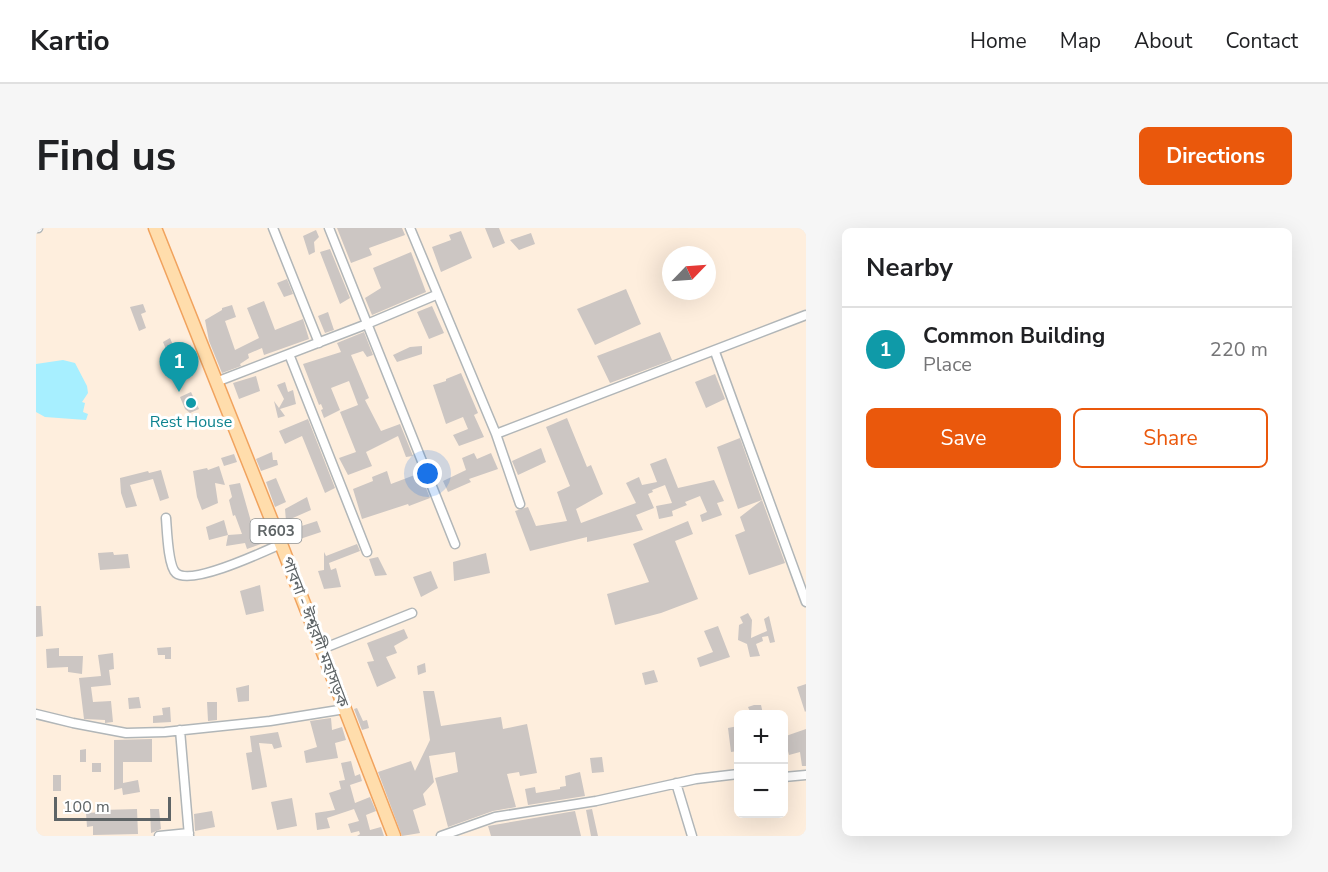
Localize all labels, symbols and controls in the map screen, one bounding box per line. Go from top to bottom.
text: Kartio [30,22,110,60]
text: Home [970,27,1027,55]
text: Map [1060,27,1101,55]
text: About [1134,27,1192,55]
text: Contact [1225,27,1298,55]
button: Directions [1139,127,1292,185]
text: Find us [36,128,176,185]
north arrow [662,246,716,300]
text: Nearby [866,250,953,285]
text: Common Building [923,321,1105,351]
text: 1 [880,336,892,363]
text: 220 m [1210,336,1268,363]
pin: 1 [160,342,198,392]
text: Place [923,351,972,378]
marker: Rest House [184,396,198,410]
button: Save [866,408,1061,468]
button: Share [1073,408,1268,468]
place label: Rest House [150,411,232,433]
your location [413,459,442,488]
road number: R603 [250,519,302,543]
street label: পাবনা - ঈশ্বরদী মহাসড়ক [276,554,354,711]
map controls [734,710,788,818]
button: + [734,710,788,764]
button: − [734,764,788,818]
scale bar [54,794,171,822]
text: 100 m [63,796,110,818]

